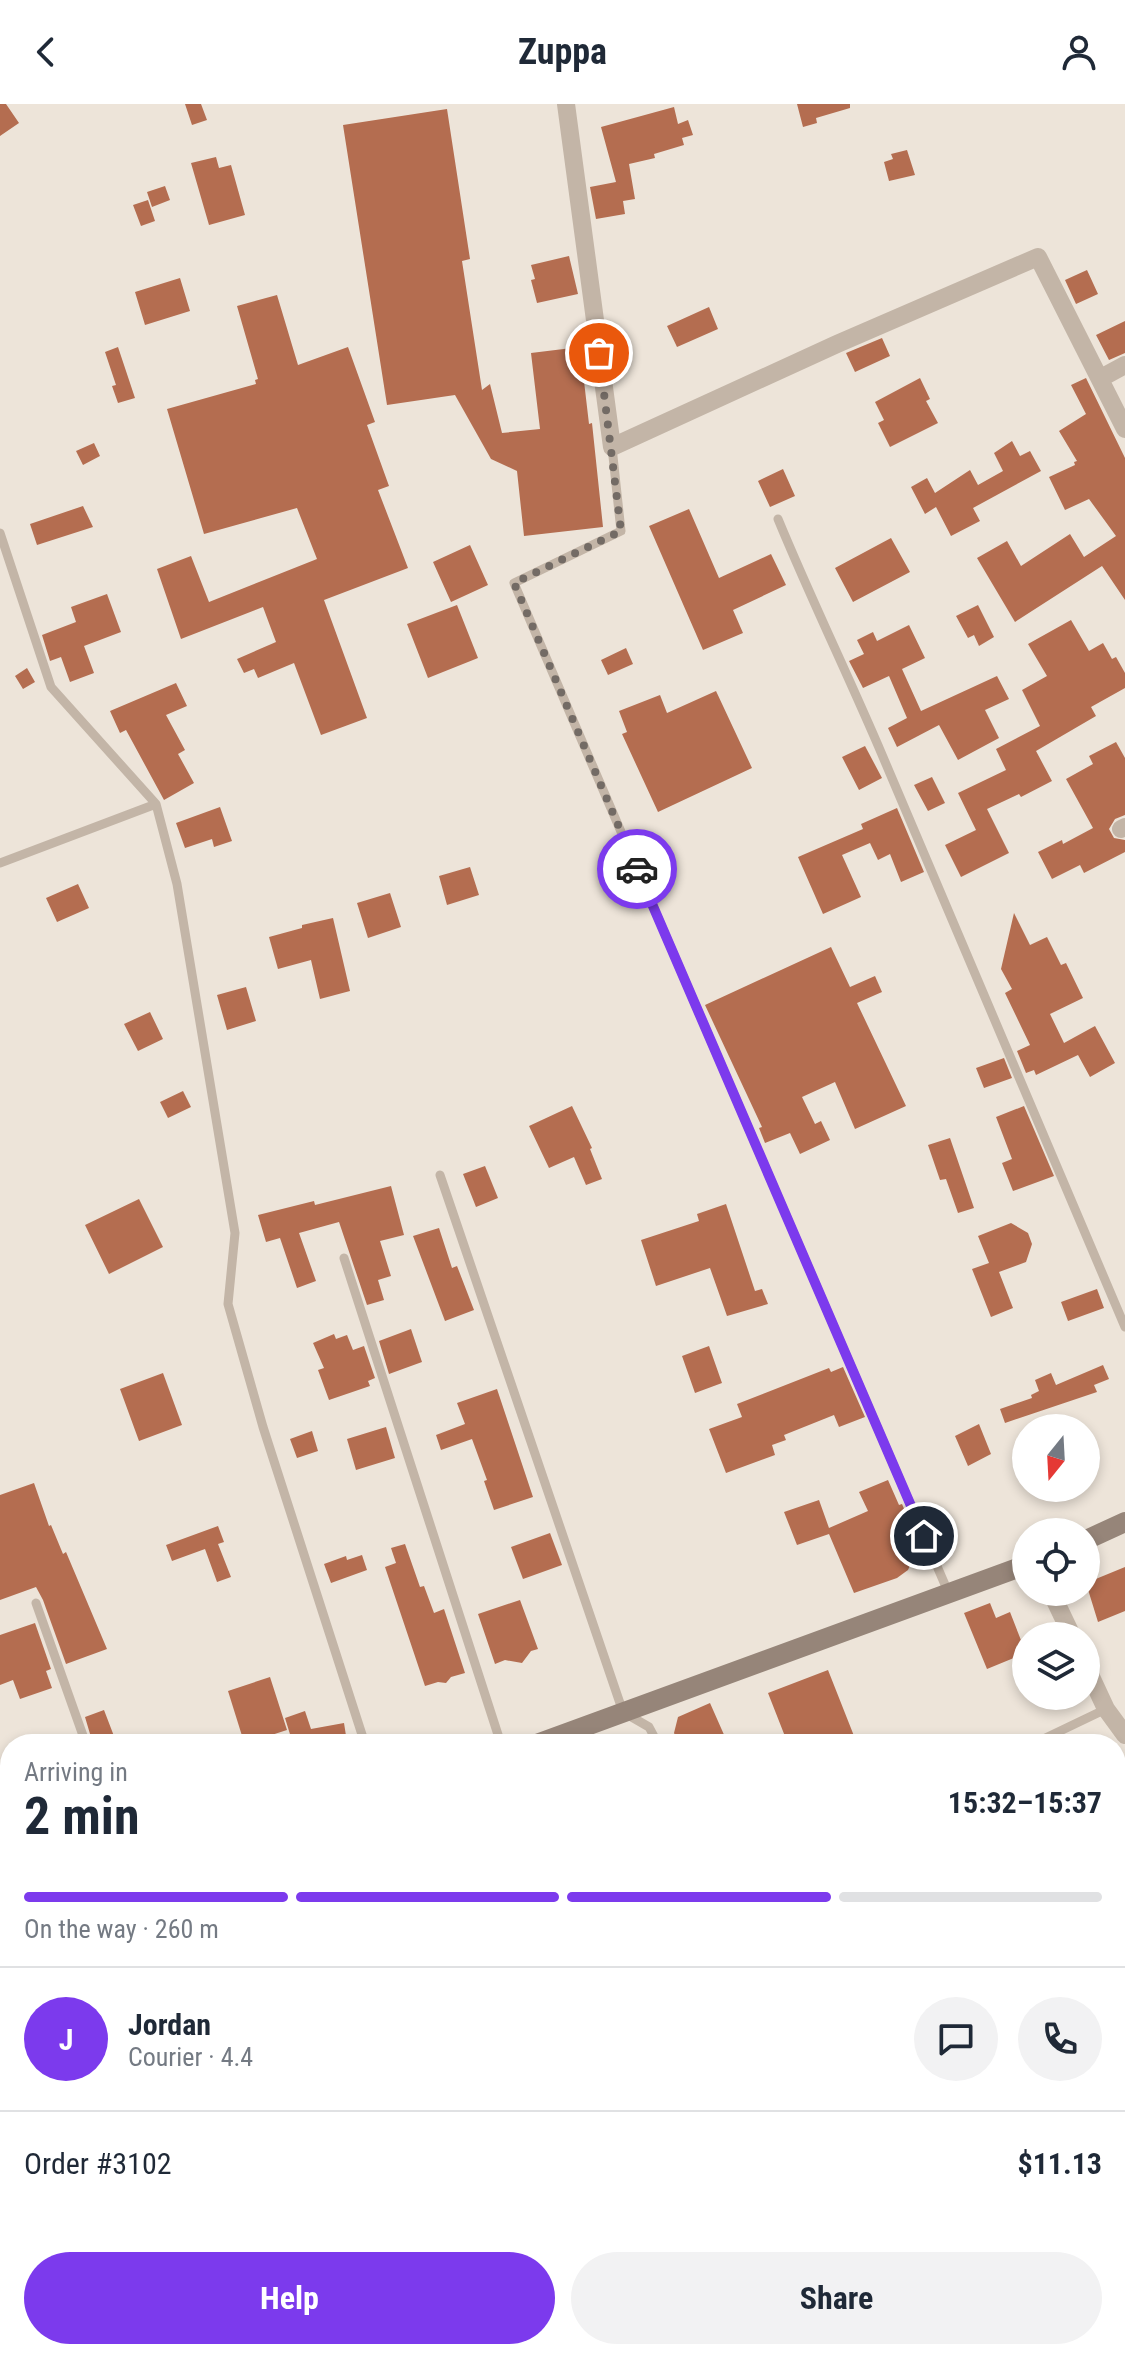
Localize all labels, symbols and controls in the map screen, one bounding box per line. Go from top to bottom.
icon: back [24,30,68,74]
icon: person [1057,30,1101,74]
text: Zuppa [518,31,607,73]
pin [565,319,633,387]
icon: bag [577,331,621,375]
courier [597,829,677,909]
icon: car [615,847,659,891]
north arrow [1012,1414,1100,1502]
map controls [1012,1414,1100,1710]
pin [890,1502,958,1570]
icon: home [902,1514,946,1558]
button: locate [1012,1518,1100,1606]
button: layers [1012,1622,1100,1710]
text: Arriving in [24,1757,128,1787]
text: 15:32–15:37 [948,1785,1102,1820]
text: 2 min [24,1786,140,1847]
text: On the way · 260 m [24,1914,219,1944]
button: chat [914,1997,998,2081]
button: phone [1018,1997,1102,2081]
text: Jordan [128,2007,211,2042]
text: J [59,2022,73,2057]
text: Courier · 4.4 [128,2042,253,2072]
text: Order #3102 [24,2146,172,2181]
text: $11.13 [1017,2146,1102,2181]
button: Help [24,2252,555,2344]
button: Share [571,2252,1102,2344]

